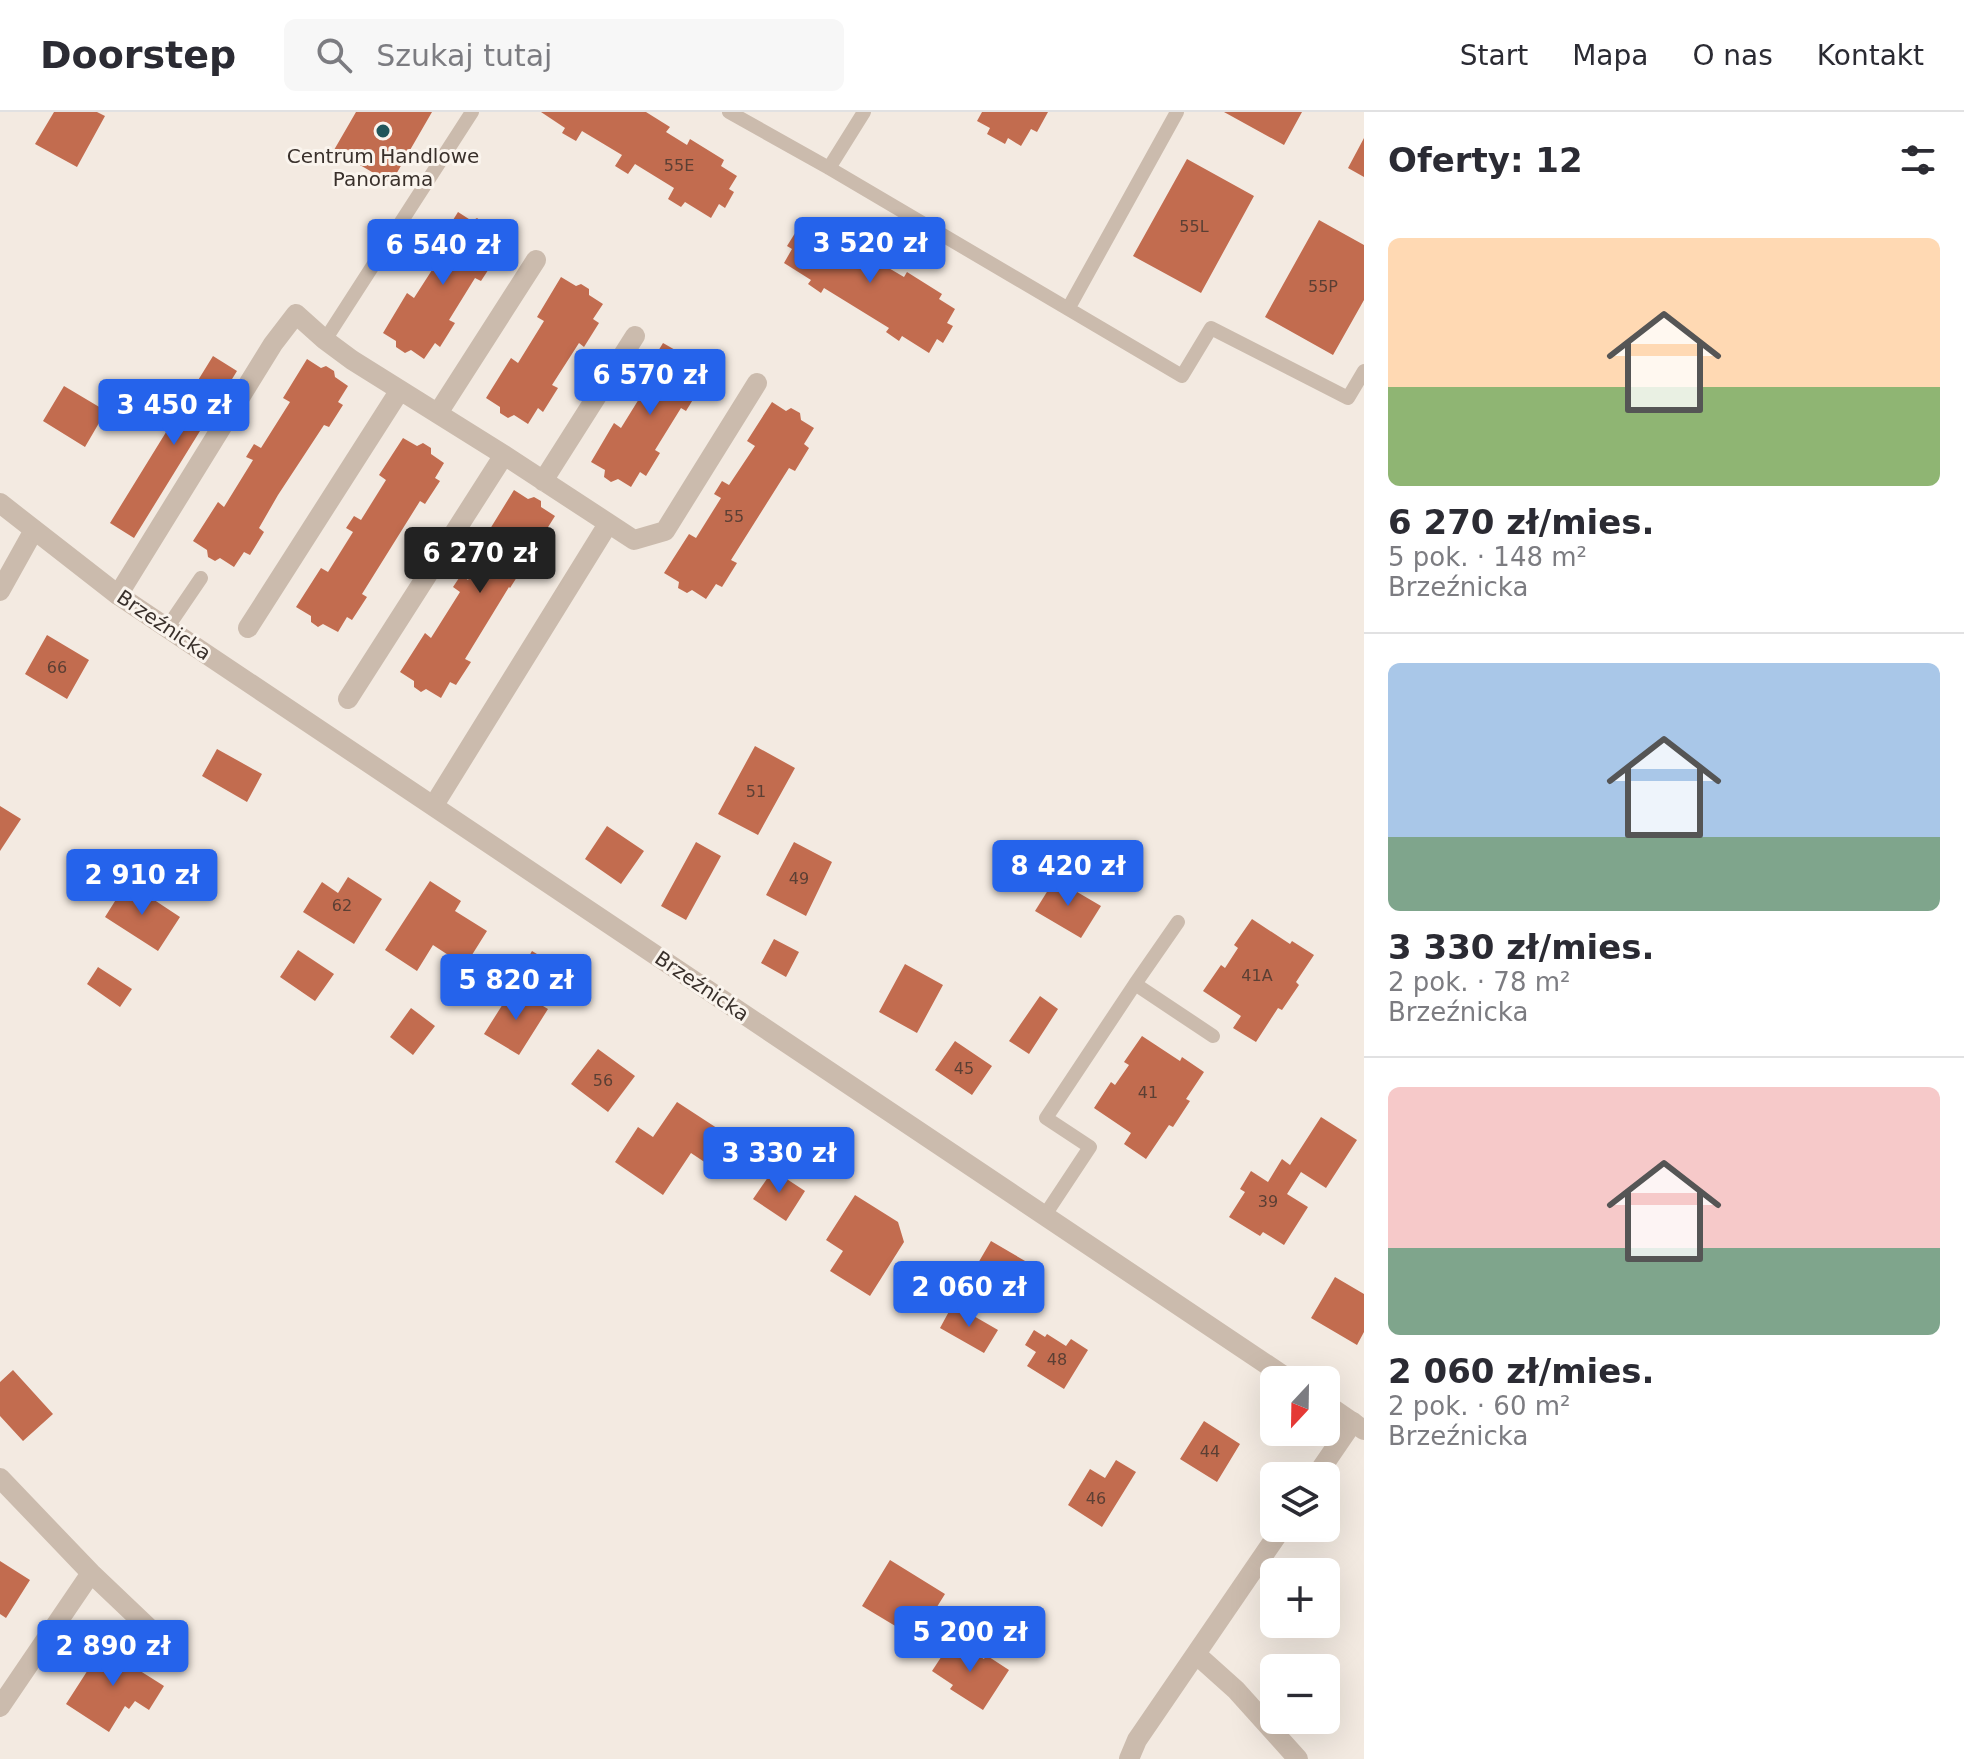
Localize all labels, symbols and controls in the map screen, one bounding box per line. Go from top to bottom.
search box [284,19,844,91]
text: Doorstep [40,33,236,77]
icon: search [312,33,356,77]
text: Szukaj tutaj [376,38,552,73]
text: Start [1460,39,1528,72]
text: Mapa [1572,39,1648,72]
text: O nas [1692,39,1773,72]
text: Kontakt [1817,39,1924,72]
marker: Centrum Handlowe Panorama [374,122,392,140]
icon: filters [1896,138,1940,182]
text: Oferty: 12 [1388,140,1583,180]
place label: Centrum Handlowe Panorama [287,144,479,191]
house number: 55E [664,156,694,175]
pin: 3 520 zł [787,217,953,285]
house number: 55L [1179,217,1209,236]
pin: 6 540 zł [360,219,526,287]
text: 3 520 zł [812,228,928,258]
text: 6 540 zł [385,230,501,260]
house number: 55P [1308,277,1338,296]
icon: home [1592,290,1736,434]
pin: 6 570 zł [567,349,733,417]
text: 6 570 zł [592,360,708,390]
pin: 3 450 zł [91,379,257,447]
text: 3 450 zł [116,390,232,420]
text: 6 270 zł/mies. [1388,502,1654,542]
house number: 55 [724,507,744,526]
pin: 6 270 zł [397,527,563,595]
text: 6 270 zł [422,538,538,568]
text: 5 pok. · 148 m² [1388,542,1587,572]
text: Brzeźnicka [1388,572,1528,602]
street label: Brzeźnicka [113,585,215,665]
house number: 66 [47,658,67,677]
icon: home [1592,715,1736,859]
house number: 51 [746,782,766,801]
pin: 8 420 zł [985,840,1151,908]
pin: 2 910 zł [59,849,225,917]
text: 8 420 zł [1010,851,1126,881]
text: 2 910 zł [84,860,200,890]
house number: 49 [789,869,809,888]
house number: 62 [332,896,352,915]
text: 3 330 zł/mies. [1388,927,1654,967]
street label: Brzeźnicka [651,946,753,1026]
pin: 5 820 zł [433,954,599,1022]
text: 5 820 zł [458,965,574,995]
house number: 41A [1241,966,1273,985]
text: 2 pok. · 78 m² [1388,967,1570,997]
text: Brzeźnicka [1388,997,1528,1027]
house number: 45 [954,1059,974,1078]
house number: 56 [593,1071,613,1090]
house number: 41 [1138,1083,1158,1102]
pin: 3 330 zł [696,1127,862,1195]
text: 3 330 zł [721,1138,837,1168]
icon: home [1592,1139,1736,1283]
house number: 39 [1258,1192,1278,1211]
pin: 2 060 zł [886,1261,1052,1329]
text: 2 060 zł [911,1272,1027,1302]
house number: 48 [1047,1350,1067,1369]
text: 2 060 zł/mies. [1388,1351,1654,1391]
north arrow [1260,1366,1340,1446]
map controls [1260,1366,1340,1734]
text: 2 pok. · 60 m² [1388,1391,1570,1421]
text: Brzeźnicka [1388,1421,1528,1451]
house number: 44 [1200,1442,1220,1461]
button: layers [1260,1462,1340,1542]
house number: 46 [1086,1489,1106,1508]
button: + [1260,1558,1340,1638]
pin: 5 200 zł [887,1606,1053,1674]
text: 5 200 zł [912,1617,1028,1647]
pin: 2 890 zł [30,1620,196,1688]
text: 2 890 zł [55,1631,171,1661]
button: − [1260,1654,1340,1734]

